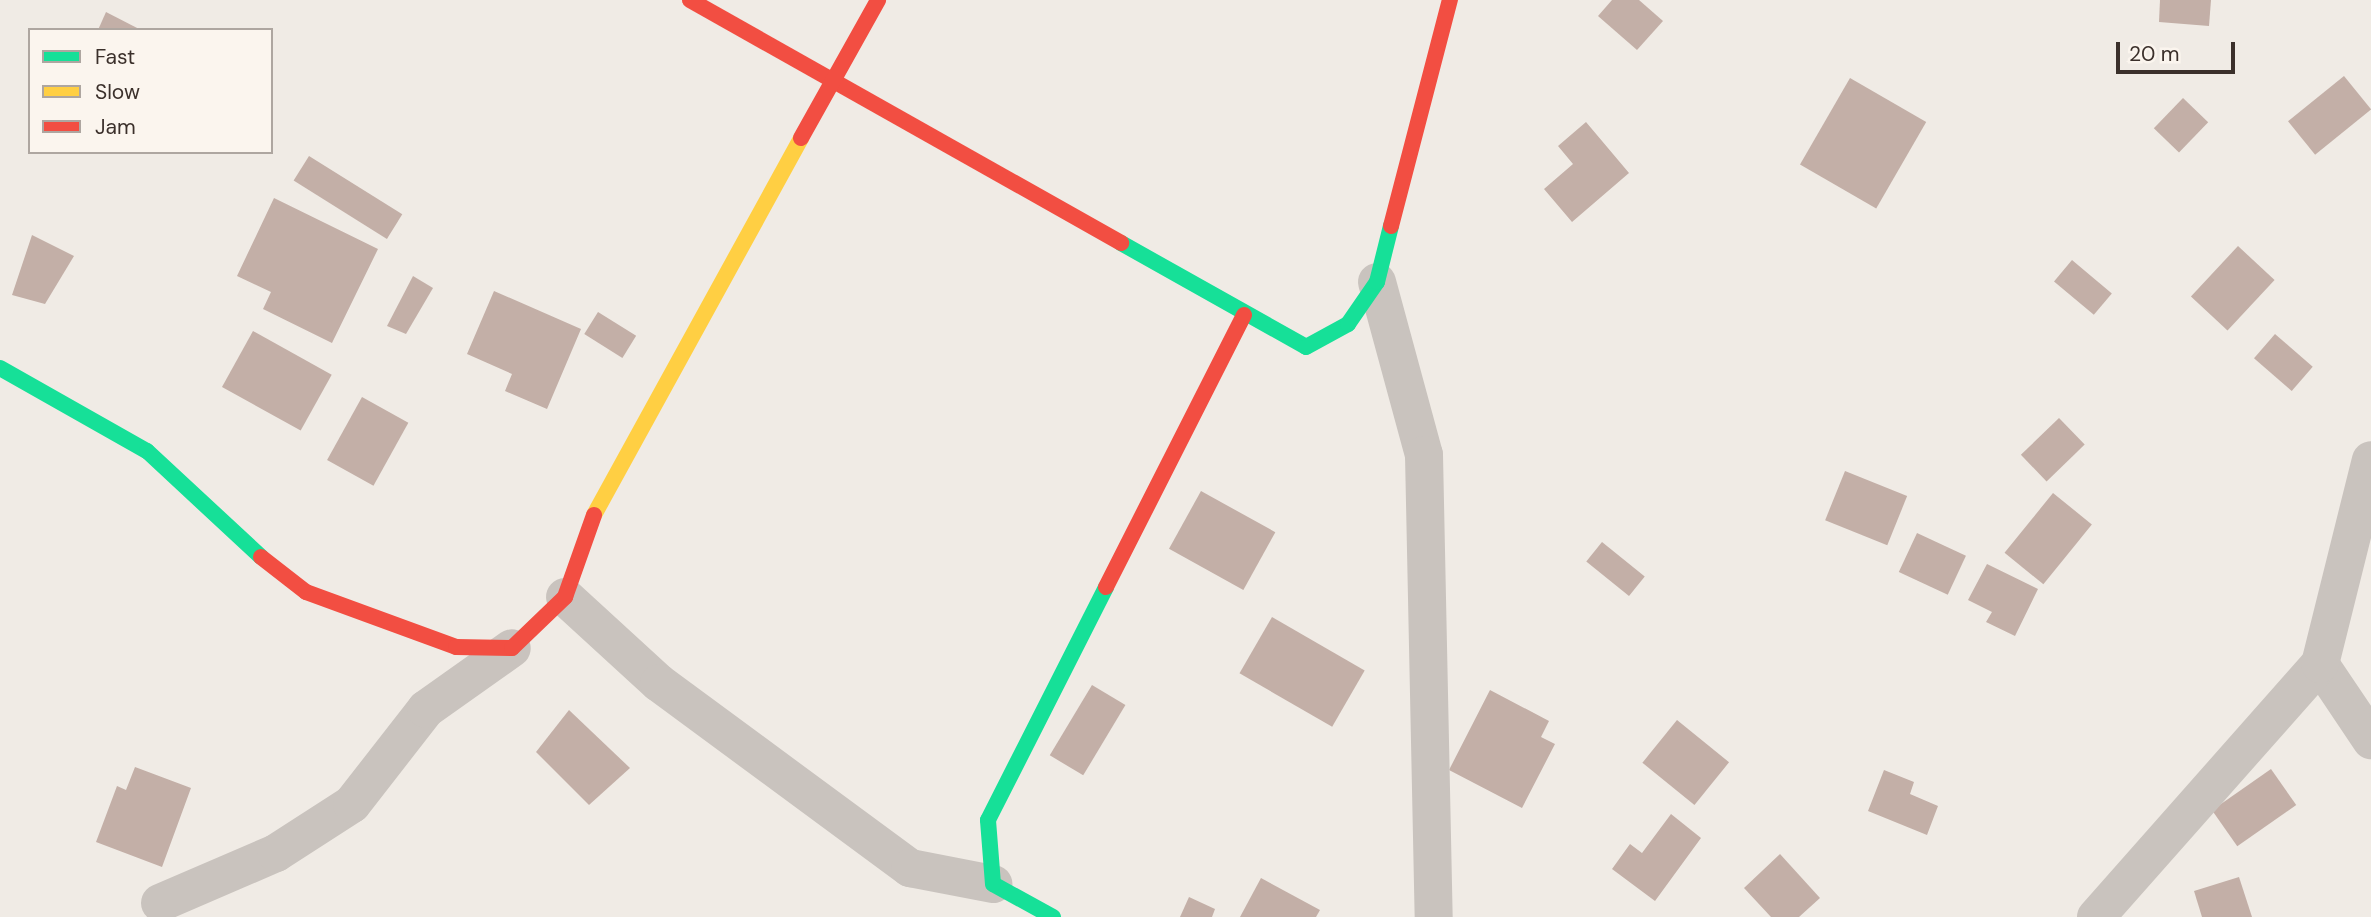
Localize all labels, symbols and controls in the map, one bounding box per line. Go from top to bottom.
legend [28,28,273,154]
scale bar [2119,28,2238,72]
text: 20 m [2129,40,2180,68]
text: Fast [95,43,135,71]
text: Slow [95,78,140,106]
text: Jam [95,113,136,141]

